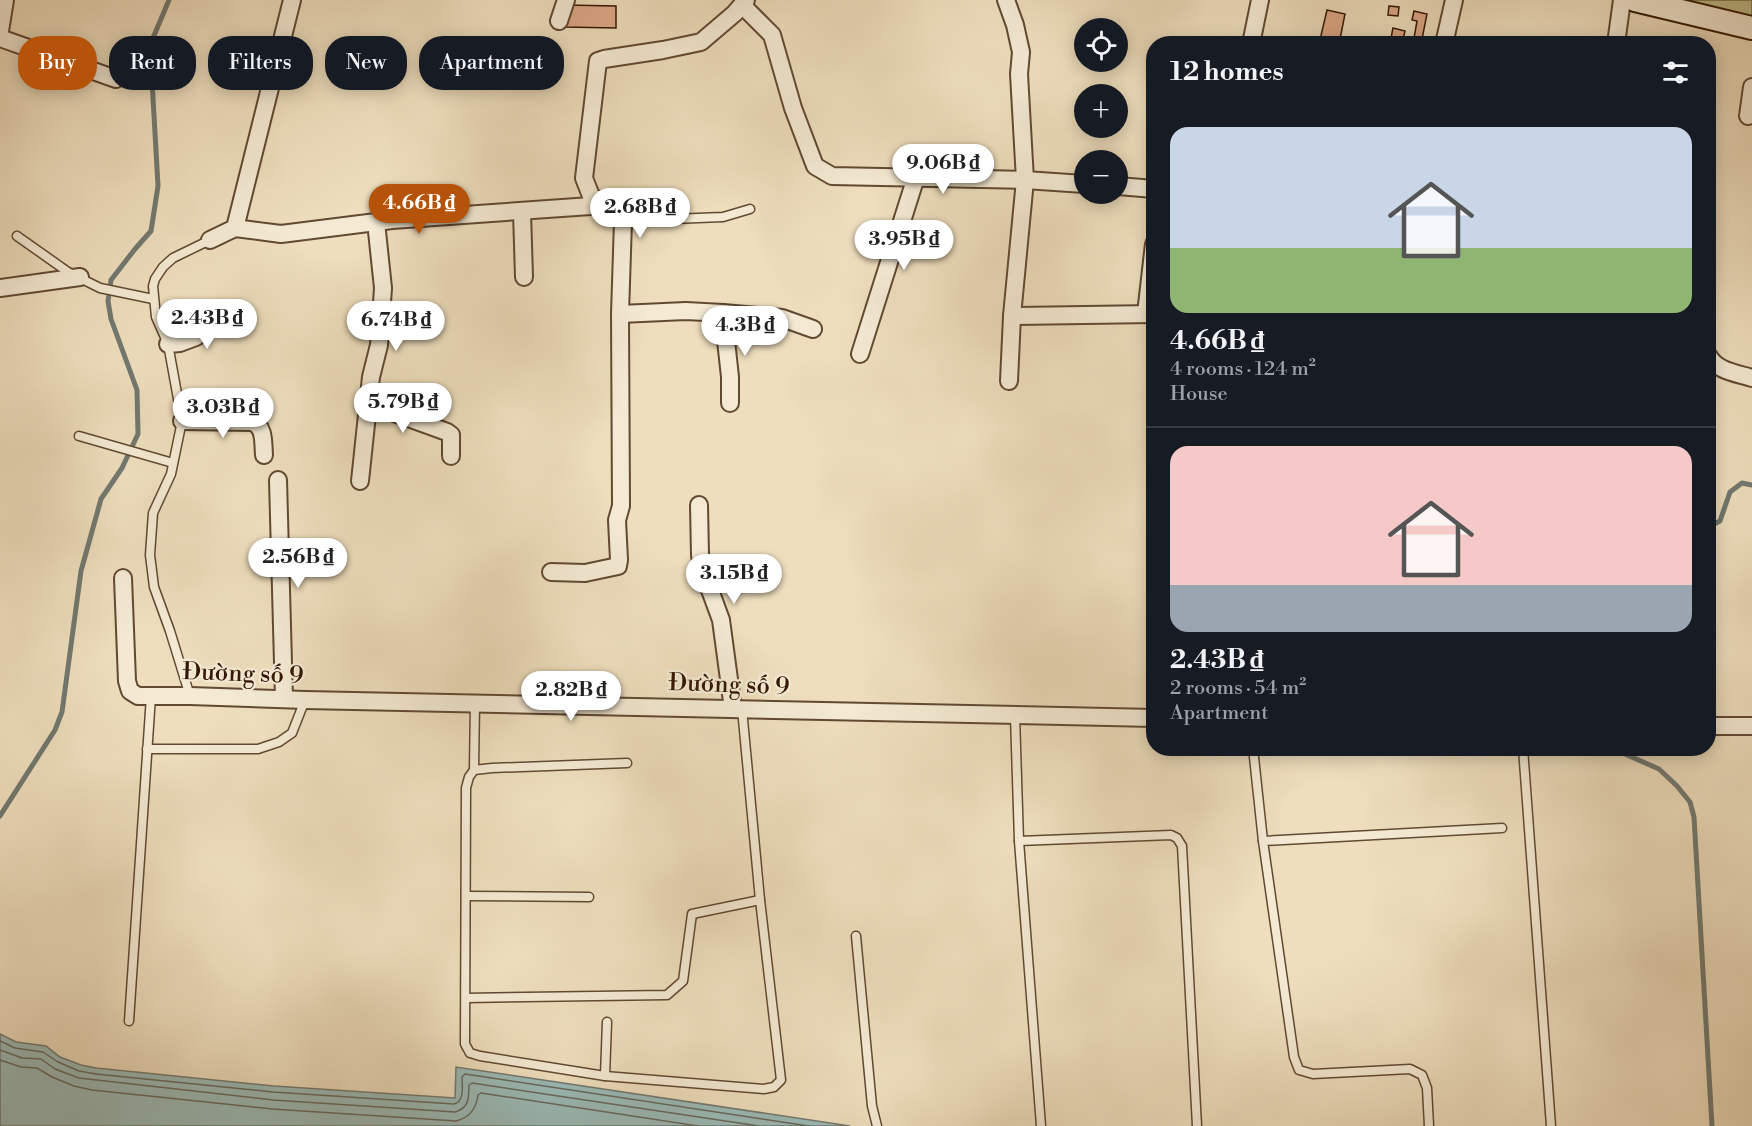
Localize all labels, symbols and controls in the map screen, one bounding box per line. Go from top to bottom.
map controls [1074,18,1128,204]
button: locate [1074,18,1128,72]
chip: Buy [18,36,97,90]
chip: Rent [109,36,196,90]
chip: Filters [208,36,313,90]
chip: New [325,36,407,90]
chip: Apartment [419,36,564,90]
text: 12 homes [1170,56,1284,88]
icon: filters [1659,56,1692,89]
button: + [1074,84,1128,138]
pin: 9.06B ₫ [888,144,998,195]
button: − [1074,150,1128,204]
text: 9.06B ₫ [906,151,980,176]
icon: home [1377,166,1485,274]
pin: 4.66B ₫ [364,184,474,235]
pin: 2.68B ₫ [585,188,695,239]
text: 4.66B ₫ [383,191,455,216]
text: 2.68B ₫ [604,195,676,220]
pin: 3.95B ₫ [849,220,959,271]
text: 3.95B ₫ [869,227,940,252]
pin: 2.43B ₫ [152,299,262,350]
pin: 6.74B ₫ [341,301,451,352]
text: 2.43B ₫ [171,306,243,331]
pin: 4.3B ₫ [696,306,794,357]
text: 6.74B ₫ [361,308,431,333]
text: 4.3B ₫ [715,313,775,338]
text: 4.66B ₫ [1170,325,1264,357]
text: 4 rooms · 124 m² [1170,357,1316,382]
text: House [1170,382,1228,407]
pin: 5.79B ₫ [348,383,458,434]
pin: 3.03B ₫ [168,388,278,439]
text: 5.79B ₫ [368,390,438,415]
text: 3.03B ₫ [187,395,259,420]
icon: home [1377,485,1485,593]
pin: 2.56B ₫ [243,538,353,589]
text: 2.56B ₫ [262,545,334,570]
pin: 3.15B ₫ [679,554,789,605]
text: 3.15B ₫ [700,561,768,586]
text: 2.43B ₫ [1170,644,1263,676]
street label: Đường số 9 [182,657,304,691]
street label: Đường số 9 [668,668,790,702]
pin: 2.82B ₫ [516,671,626,722]
text: 2 rooms · 54 m² [1170,676,1306,701]
text: 2.82B ₫ [535,678,607,703]
text: Apartment [1170,701,1268,726]

